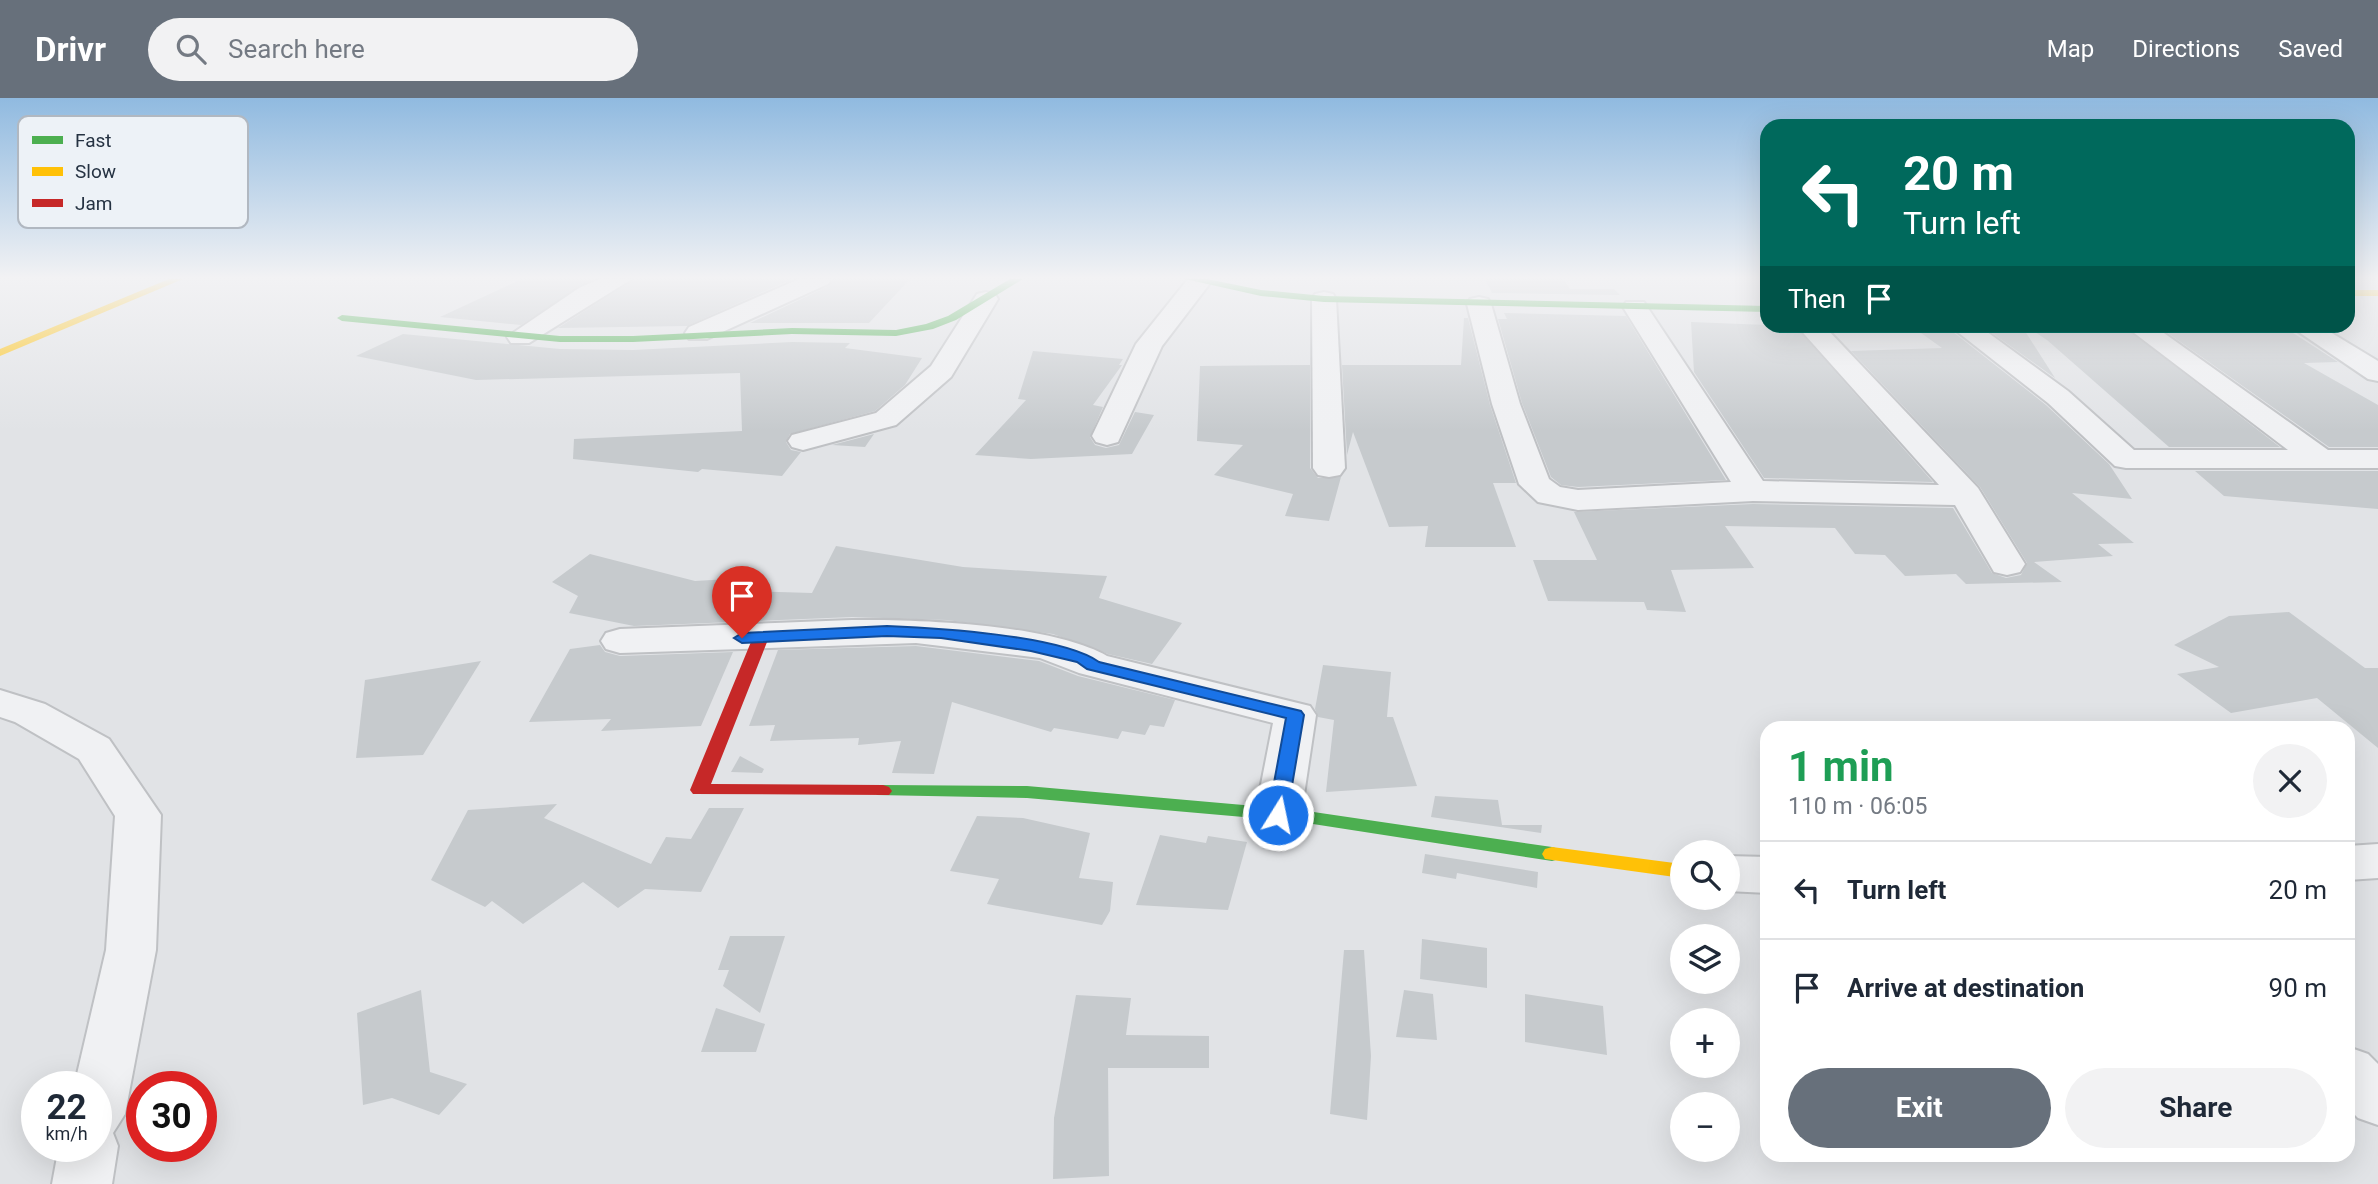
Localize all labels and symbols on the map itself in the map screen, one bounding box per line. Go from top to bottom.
legend [18,116,248,228]
text: Fast [75,129,112,152]
text: Slow [75,160,116,183]
text: Jam [75,192,112,215]
pin [712,566,772,638]
position arrow [1241,778,1315,852]
speed limit sign: 30 [126,1071,217,1162]

